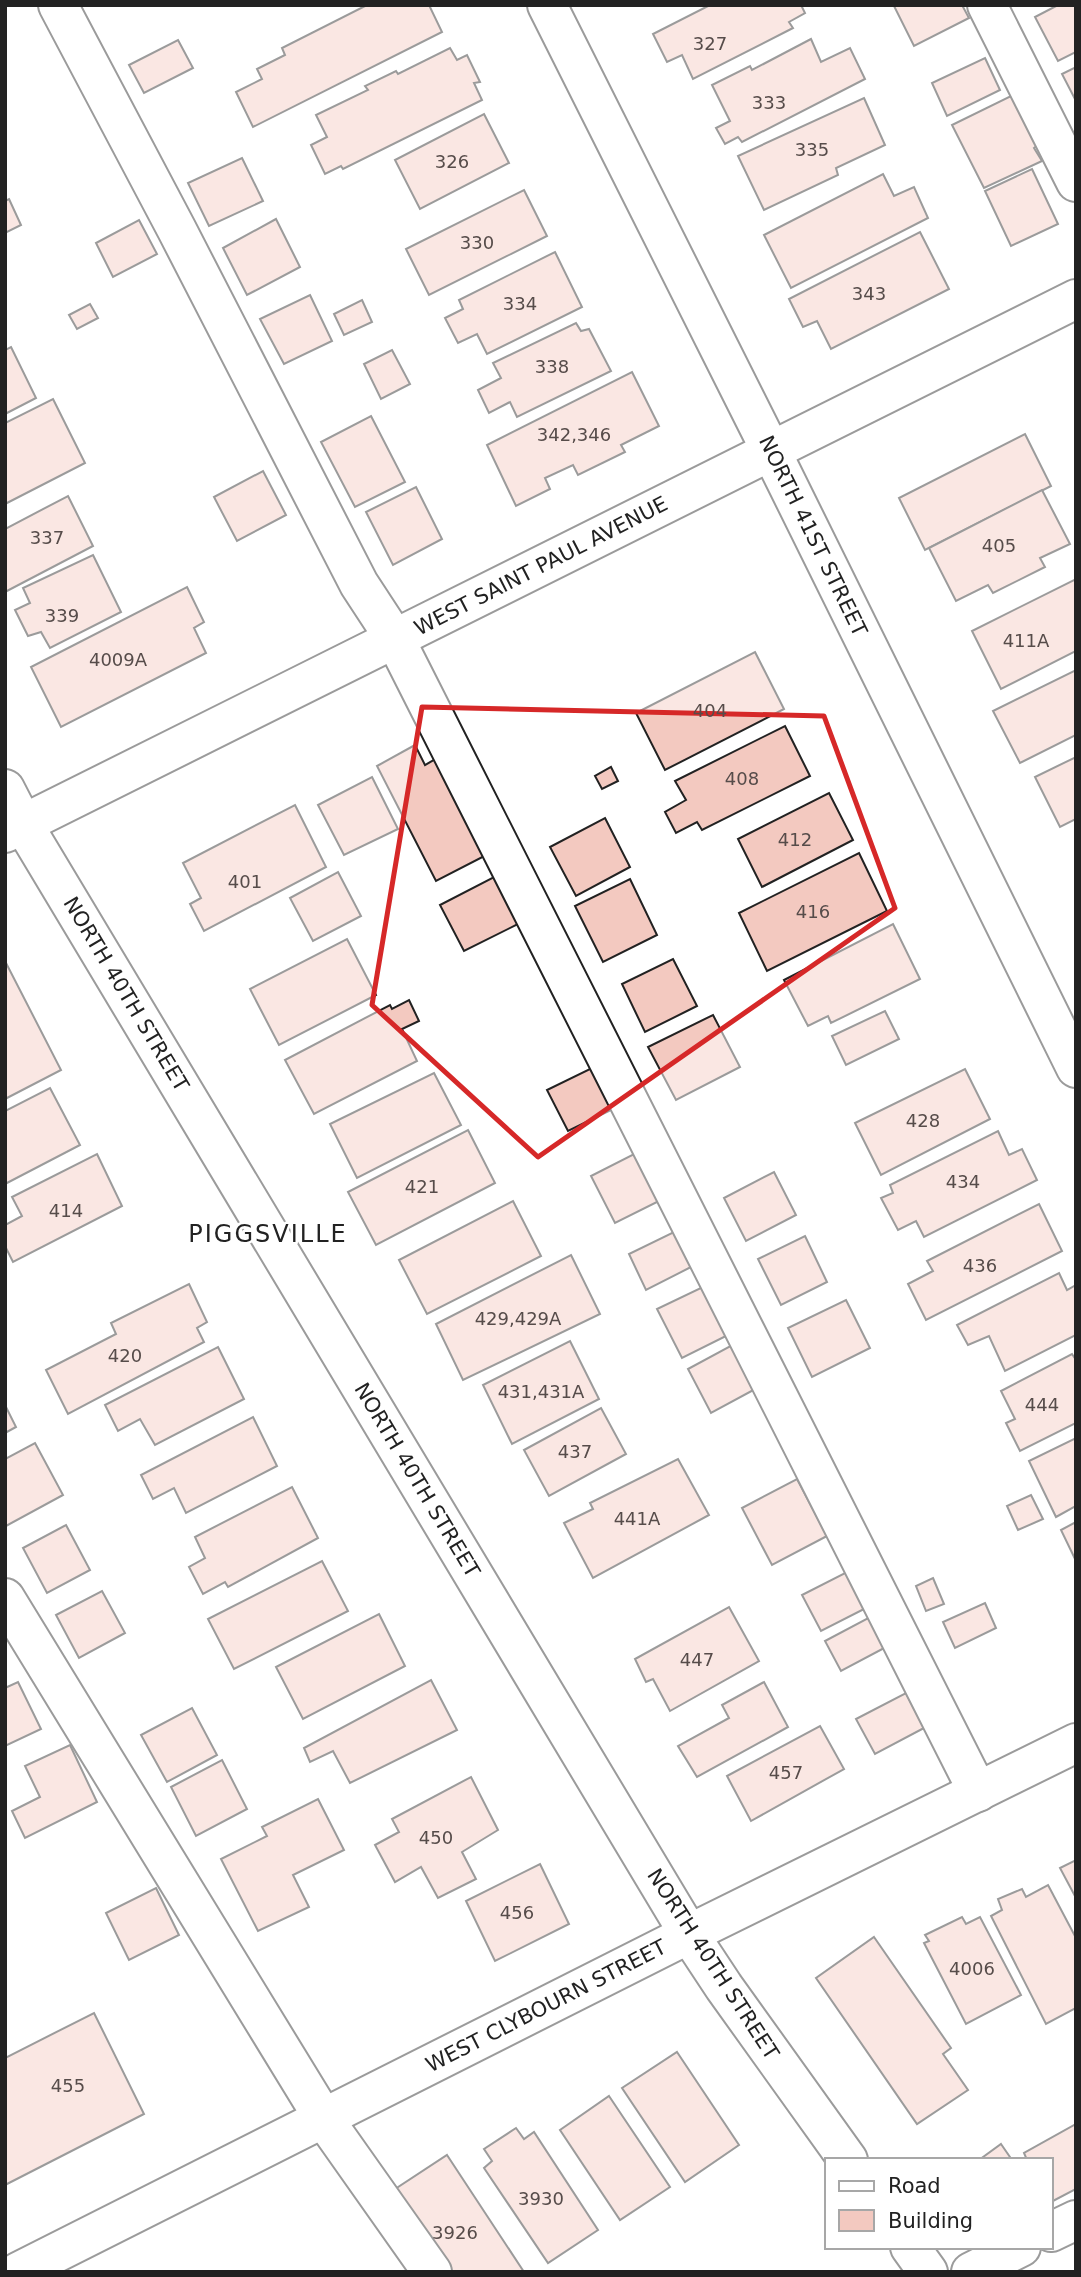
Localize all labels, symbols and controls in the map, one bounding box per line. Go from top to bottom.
house number: 327 [693,33,727,54]
house number: 333 [752,92,786,113]
house number: 335 [795,139,829,160]
house number: 326 [435,151,469,172]
house number: 330 [460,232,494,253]
house number: 343 [852,283,886,304]
house number: 334 [503,293,537,314]
house number: 338 [535,356,569,377]
house number: 342,346 [537,424,611,445]
street label: NORTH 41ST STREET [754,432,872,640]
street label: WEST SAINT PAUL AVENUE [410,492,672,640]
house number: 337 [30,527,64,548]
house number: 405 [982,535,1016,556]
house number: 339 [45,605,79,626]
house number: 411A [1003,630,1050,651]
house number: 4009A [89,649,148,670]
house number: 404 [693,700,727,721]
house number: 408 [725,768,759,789]
house number: 412 [778,829,812,850]
house number: 401 [228,871,262,892]
street label: NORTH 40TH STREET [58,892,194,1096]
house number: 416 [796,901,830,922]
house number: 428 [906,1110,940,1131]
house number: 434 [946,1171,980,1192]
house number: 421 [405,1176,439,1197]
house number: 414 [49,1200,83,1221]
district label: PIGGSVILLE [188,1220,348,1248]
house number: 436 [963,1255,997,1276]
house number: 429,429A [475,1308,562,1329]
house number: 420 [108,1345,142,1366]
street label: NORTH 40TH STREET [349,1378,485,1582]
house number: 431,431A [498,1381,585,1402]
house number: 444 [1025,1394,1059,1415]
house number: 437 [558,1441,592,1462]
house number: 441A [614,1508,661,1529]
house number: 447 [680,1649,714,1670]
house number: 457 [769,1762,803,1783]
house number: 450 [419,1827,453,1848]
street label: NORTH 40TH STREET [642,1864,784,2064]
house number: 456 [500,1902,534,1923]
street label: WEST CLYBOURN STREET [422,1935,670,2077]
house number: 4006 [949,1958,995,1979]
house number: 455 [51,2075,85,2096]
legend [825,2158,1053,2249]
text: Road [888,2174,941,2198]
house number: 3930 [518,2188,564,2209]
text: Building [888,2209,973,2233]
house number: 3926 [432,2222,478,2243]

